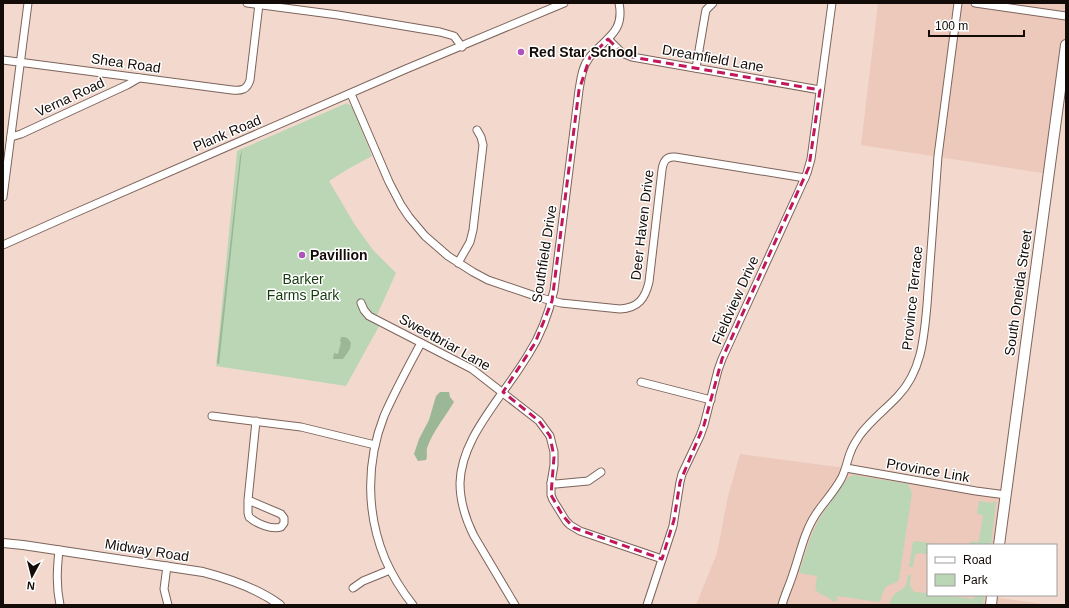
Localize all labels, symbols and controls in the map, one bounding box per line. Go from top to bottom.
scale bar [929,12,1024,38]
text: 100 m [935,19,968,33]
street label: Dreamfield Lane [661,41,765,75]
place label: Red Star School [529,44,637,60]
marker: Red Star School [516,47,526,57]
street label: Shea Road [90,50,162,76]
street label: Verna Road [33,74,107,120]
street label: Plank Road [191,111,263,155]
street label: Deer Haven Drive [627,169,657,281]
street label: Southfield Drive [528,204,560,304]
street label: South Oneida Street [1001,229,1035,357]
street label: Province Terrace [899,245,925,351]
place label: Pavillion [310,247,368,263]
marker: Pavillion [297,250,307,260]
street label: Fieldview Drive [708,253,762,347]
park label: Barker Farms Park [267,271,340,303]
street label: Sweetbriar Lane [397,310,494,374]
street label: Province Link [885,455,972,485]
street label: Midway Road [104,535,190,565]
legend [927,544,1057,596]
text: Road [963,553,992,567]
north arrow [12,556,52,596]
text: Park [963,573,989,587]
text: N [26,579,35,592]

